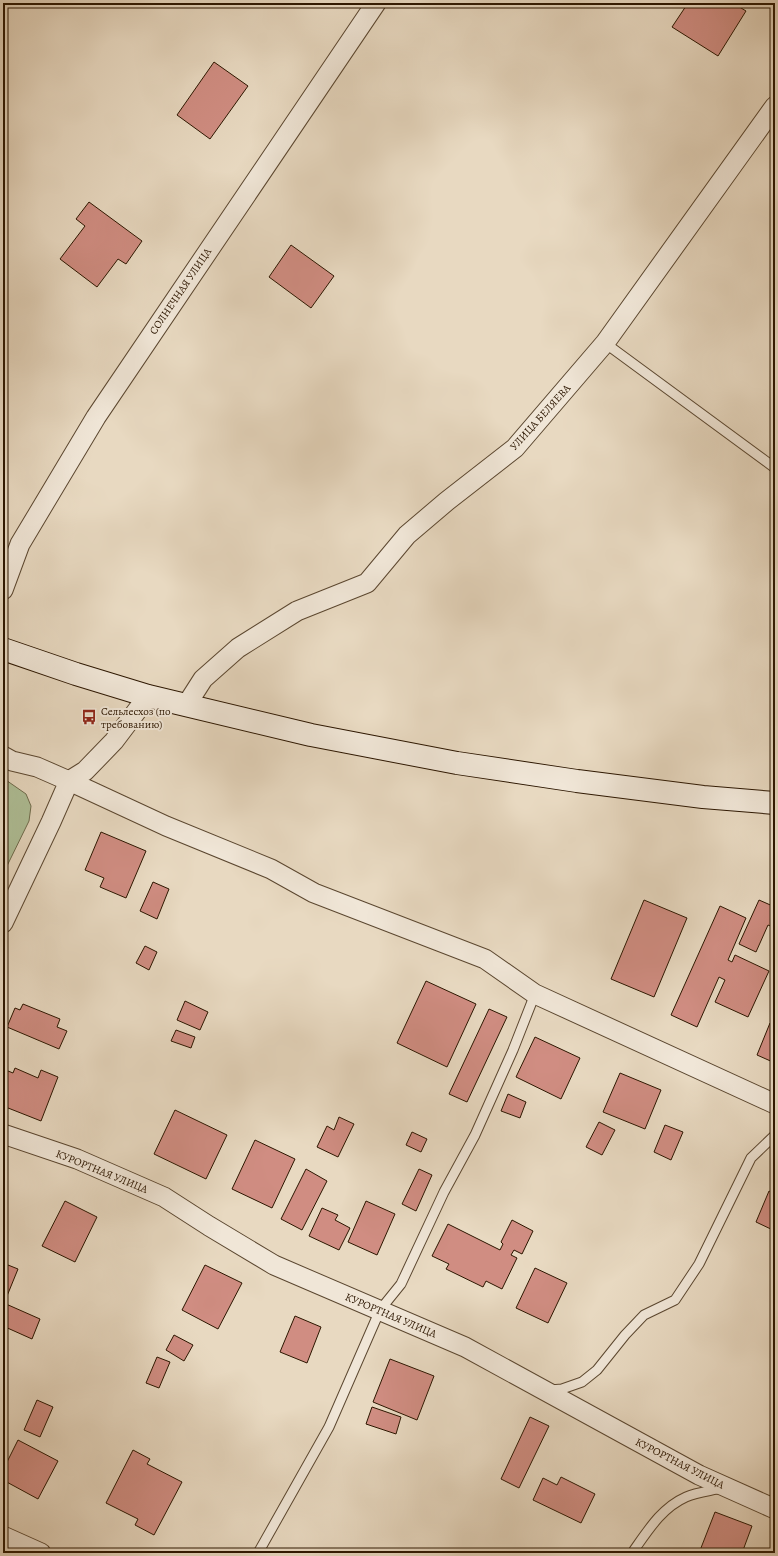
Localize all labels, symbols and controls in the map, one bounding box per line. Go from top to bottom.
street label: СОЛНЕЧНАЯ УЛИЦА [146,245,215,337]
street label: УЛИЦА БЕЛЯЕВА [507,381,575,454]
place label: Сельлесхоз (по требованию) [101,704,171,732]
bus stop icon: Сельлесхоз (по требованию) [80,708,98,726]
street label: КУРОРТНАЯ УЛИЦА [53,1146,151,1197]
street label: КУРОРТНАЯ УЛИЦА [343,1289,439,1342]
street label: КУРОРТНАЯ УЛИЦА [633,1434,727,1493]

